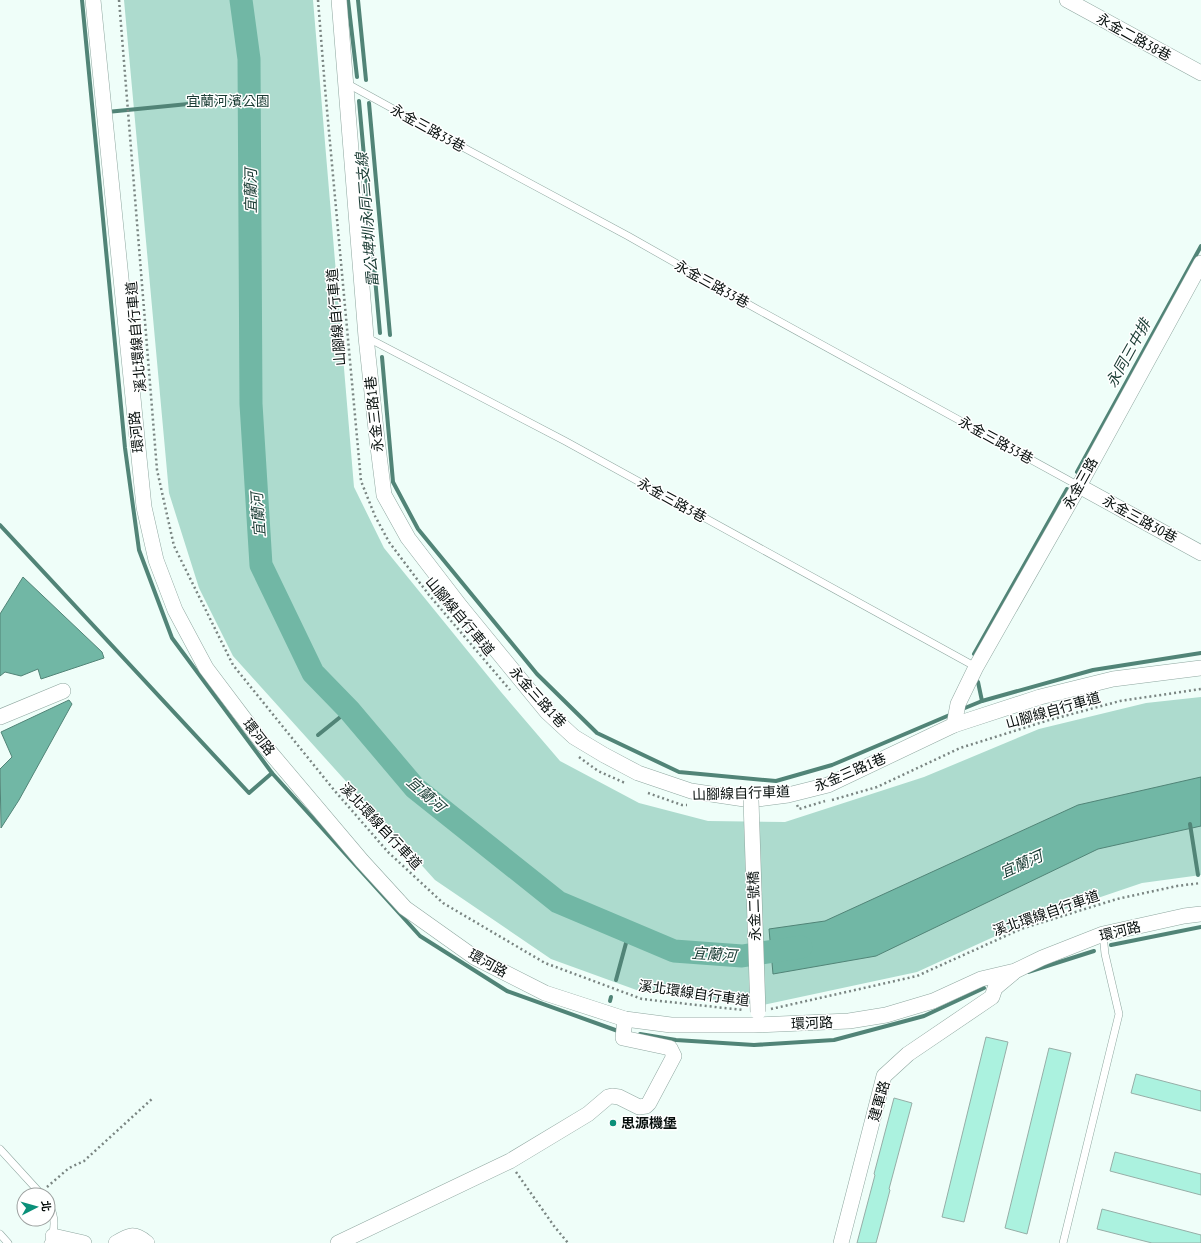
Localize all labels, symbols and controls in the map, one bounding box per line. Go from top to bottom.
street label: 永金二路38巷 [1094,9,1174,65]
park label: 宜蘭河濱公園 [186,92,270,110]
street label: 永金三路33巷 [388,100,468,156]
water label: 雷公埤圳永同三支線 [351,150,382,288]
water label: 宜蘭河 [241,166,260,214]
street label: 永金三路33巷 [672,256,752,312]
street label: 山腳線自行車道 [323,267,349,367]
street label: 溪北環線自行車道 [122,280,150,394]
water label: 永同三中排 [1102,314,1155,390]
street label: 永金三路1巷 [361,375,387,453]
street label: 環河路 [125,410,147,454]
street label: 永金三路33巷 [956,412,1036,468]
street label: 永金三路 [1059,454,1101,512]
street label: 永金三路3巷 [634,474,710,526]
water label: 宜蘭河 [247,489,269,538]
street label: 永金三路30巷 [1100,491,1180,547]
street label: 山腳線自行車道 [422,573,498,659]
street label: 永金三路1巷 [506,663,570,731]
street label: 山腳線自行車道 [1003,688,1103,732]
street label: 環河路 [239,715,279,759]
street label: 永金三路1巷 [811,749,889,795]
water label: 宜蘭河 [403,772,451,818]
street label: 溪北環線自行車道 [336,779,426,873]
street label: 山腳線自行車道 [692,782,790,804]
water label: 宜蘭河 [997,845,1048,882]
street label: 永金二號橋 [744,871,764,941]
street label: 溪北環線自行車道 [990,886,1102,940]
street label: 環河路 [1097,917,1143,945]
water label: 宜蘭河 [691,943,740,965]
street label: 環河路 [465,945,511,981]
street label: 溪北環線自行車道 [637,976,751,1010]
street label: 環河路 [791,1013,833,1033]
street label: 建軍路 [865,1078,893,1124]
place label: 思源機堡 [621,1114,677,1132]
marker: 思源機堡 [608,1118,618,1128]
north arrow [16,1187,56,1227]
text: 北 [38,1200,53,1212]

